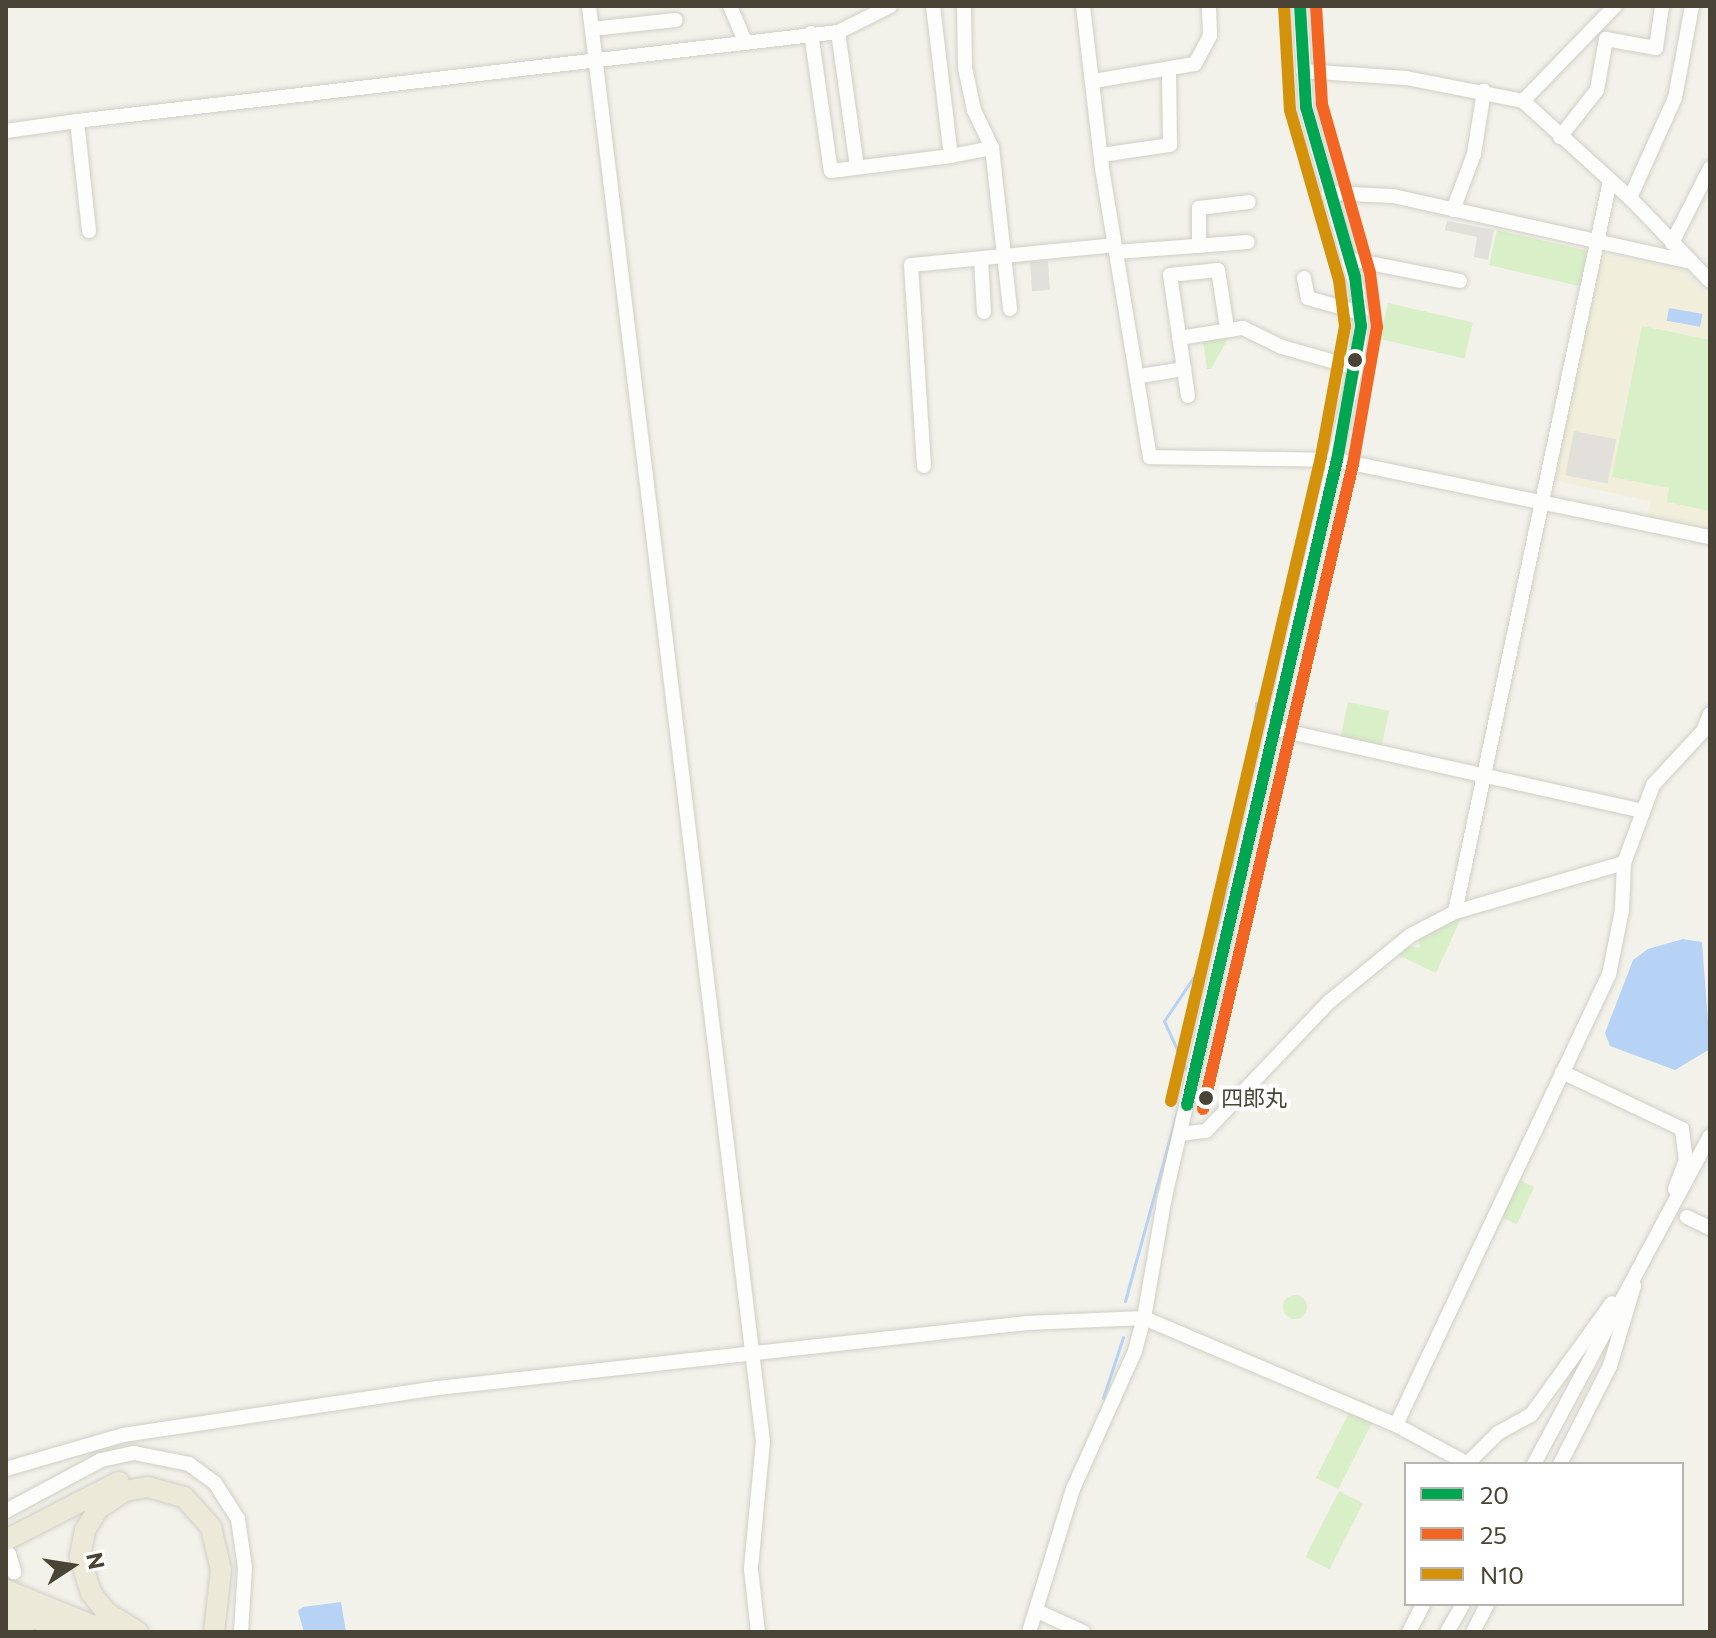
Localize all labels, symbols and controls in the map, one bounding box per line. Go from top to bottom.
unlabelled marker [1347,352,1363,368]
place label: 四郎丸 [1221,1085,1287,1111]
marker: 四郎丸 [1198,1090,1214,1106]
legend [1404,1462,1684,1606]
text: 20 [1480,1480,1509,1509]
text: 25 [1480,1520,1507,1549]
north arrow [32,1526,112,1606]
text: N [81,1550,111,1572]
text: N10 [1480,1560,1524,1589]

